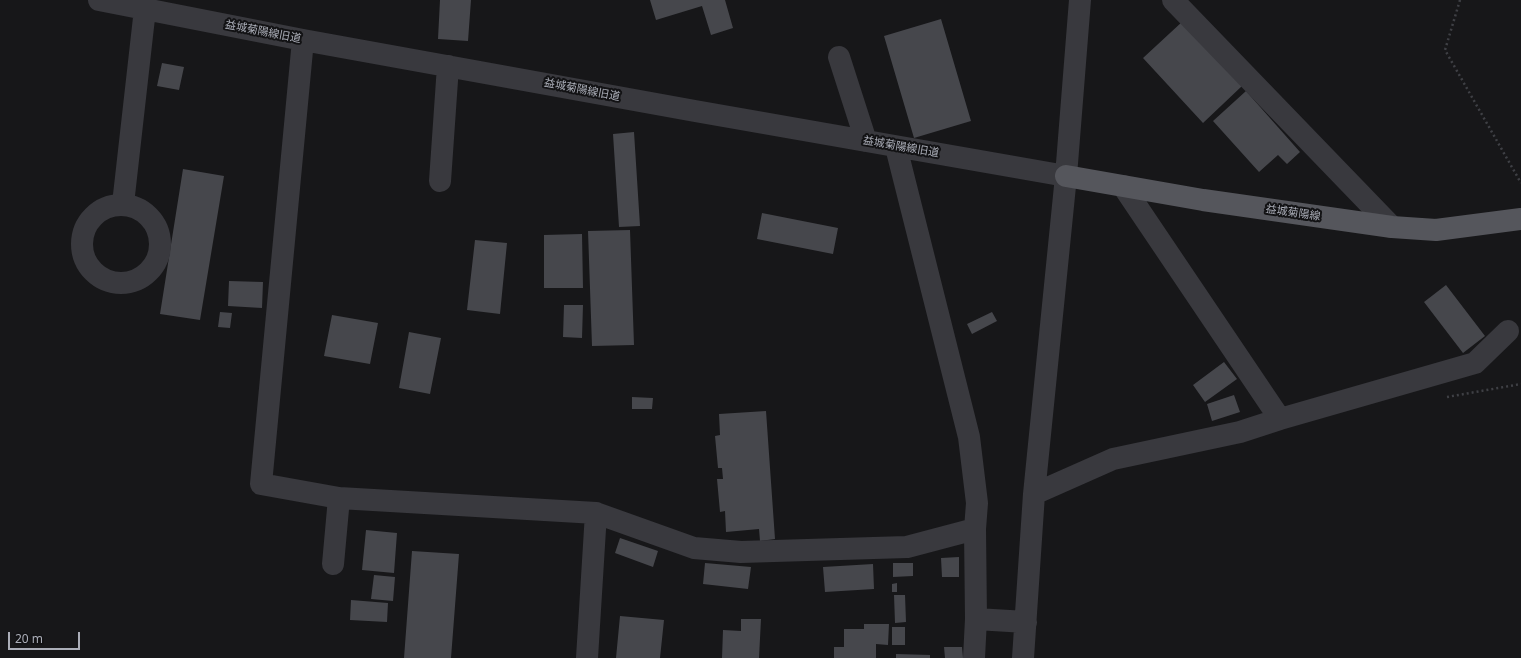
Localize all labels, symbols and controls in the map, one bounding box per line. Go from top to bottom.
street label: 益城菊陽線旧道 [224,18,302,46]
street label: 益城菊陽線旧道 [543,76,621,104]
street label: 益城菊陽線旧道 [862,134,940,160]
street label: 益城菊陽線 [1265,203,1321,223]
scale bar [10,624,82,650]
text: 20 m [15,630,43,647]

